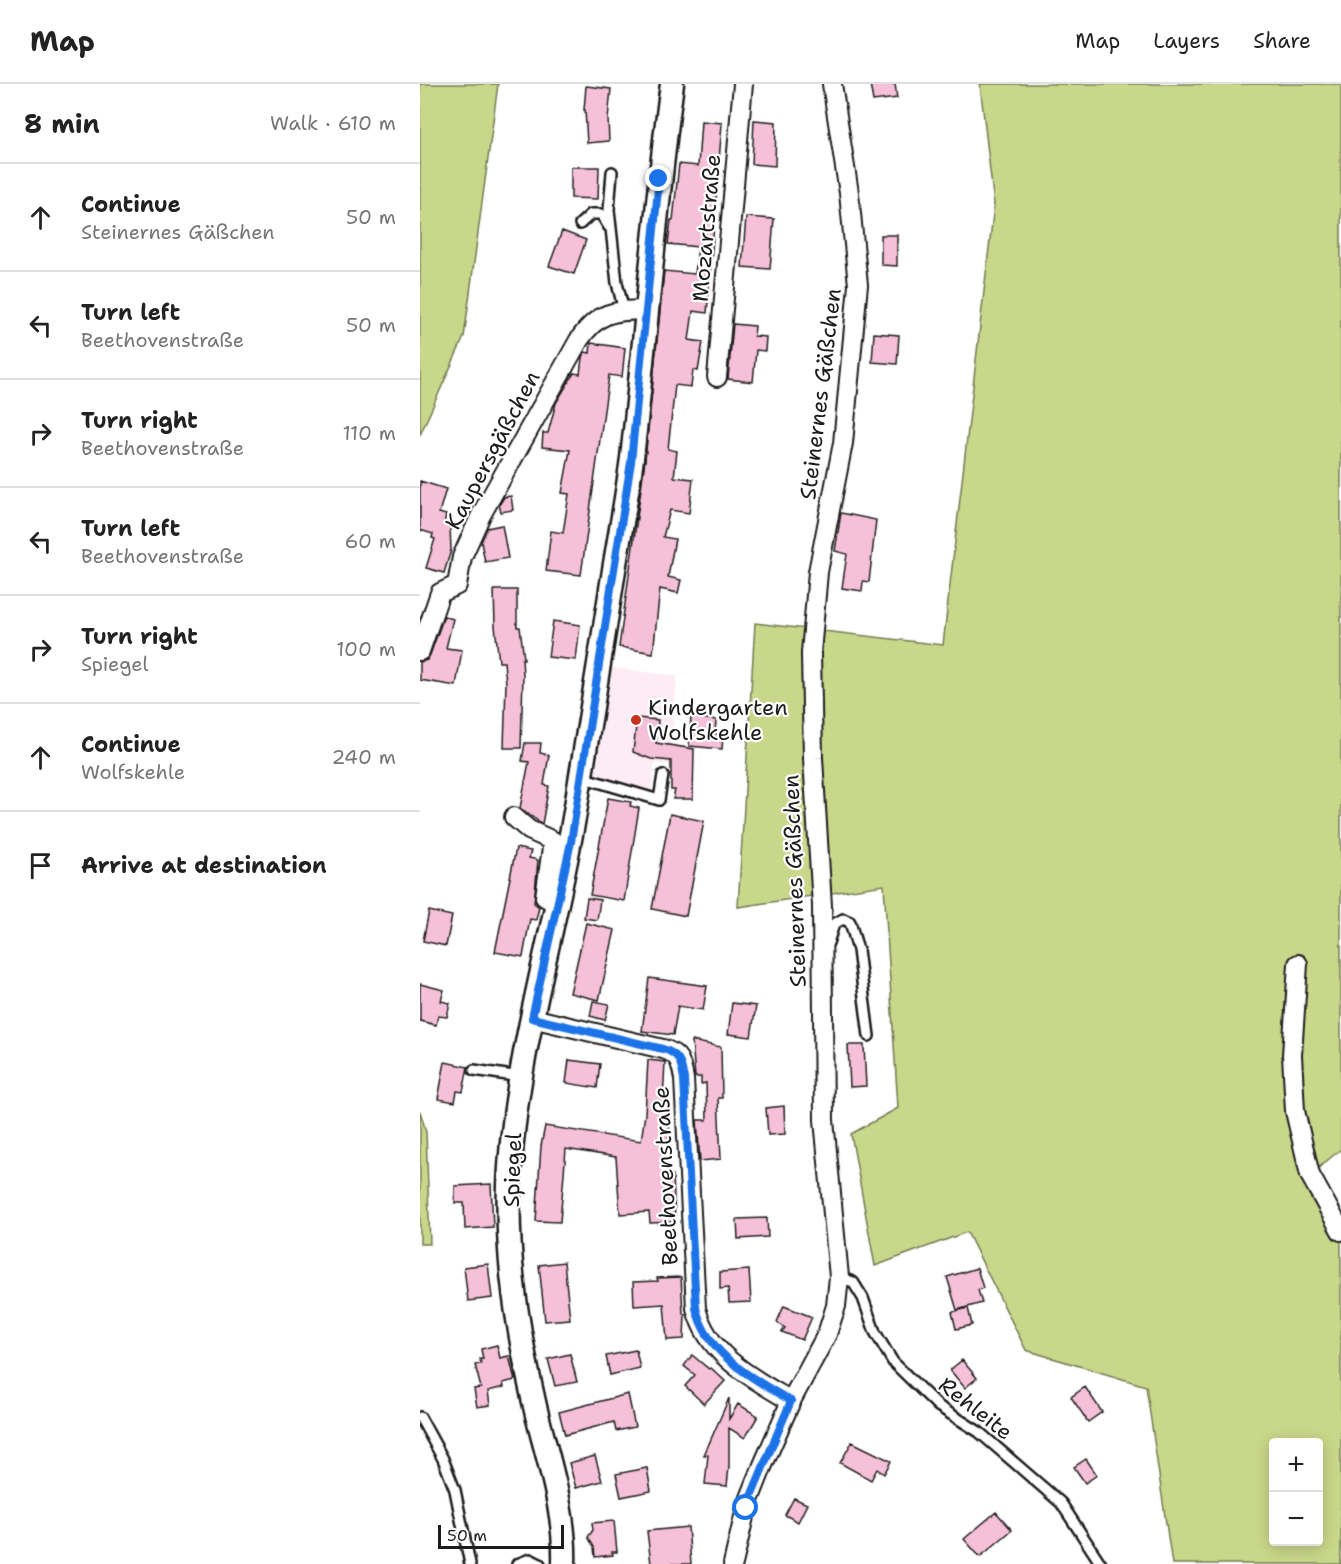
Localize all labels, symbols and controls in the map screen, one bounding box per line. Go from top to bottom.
text: Map [30,22,95,60]
text: Map [1075,27,1120,55]
text: Layers [1153,27,1220,55]
text: Share [1253,27,1311,55]
text: 8 min [24,106,100,141]
text: Walk · 610 m [270,110,396,136]
street label: Mozartstraße [686,153,727,303]
route end [645,165,671,191]
text: Continue [81,190,181,219]
icon: ahead [24,201,57,234]
text: 50 m [346,204,396,230]
text: Steinernes Gäßchen [81,219,275,245]
street label: Steinernes Gäßchen [793,287,848,501]
text: Turn left [81,298,180,327]
icon: left [24,309,57,342]
text: 50 m [346,312,396,338]
text: Beethovenstraße [81,327,244,353]
street label: Kaupersgäßchen [438,366,546,535]
text: Turn right [81,406,198,435]
icon: right [24,417,57,450]
text: 110 m [342,420,396,446]
text: Beethovenstraße [81,435,244,461]
text: Turn left [81,514,180,543]
icon: left [24,525,57,558]
text: 60 m [344,528,396,554]
text: Beethovenstraße [81,543,244,569]
text: Turn right [81,622,198,651]
icon: right [24,633,57,666]
text: 100 m [336,636,396,662]
text: Spiegel [81,651,149,677]
place label: Kindergarten Wolfskehle [648,693,788,747]
marker: Kindergarten Wolfskehle [629,713,643,727]
text: Continue [81,730,181,759]
icon: ahead [24,741,57,774]
text: 240 m [331,744,396,770]
text: Wolfskehle [81,759,185,785]
street label: Steinernes Gäßchen [776,774,813,988]
icon: arrive [24,849,57,882]
text: Arrive at destination [81,851,327,880]
street label: Beethovenstraße [646,1086,685,1266]
street label: Spiegel [497,1132,528,1208]
street label: Rehleite [933,1370,1019,1446]
map controls [1269,1438,1323,1546]
button: + [1269,1438,1323,1492]
button: − [1269,1492,1323,1546]
route start [732,1494,758,1520]
scale bar [438,1522,564,1550]
text: 50 m [447,1525,487,1546]

